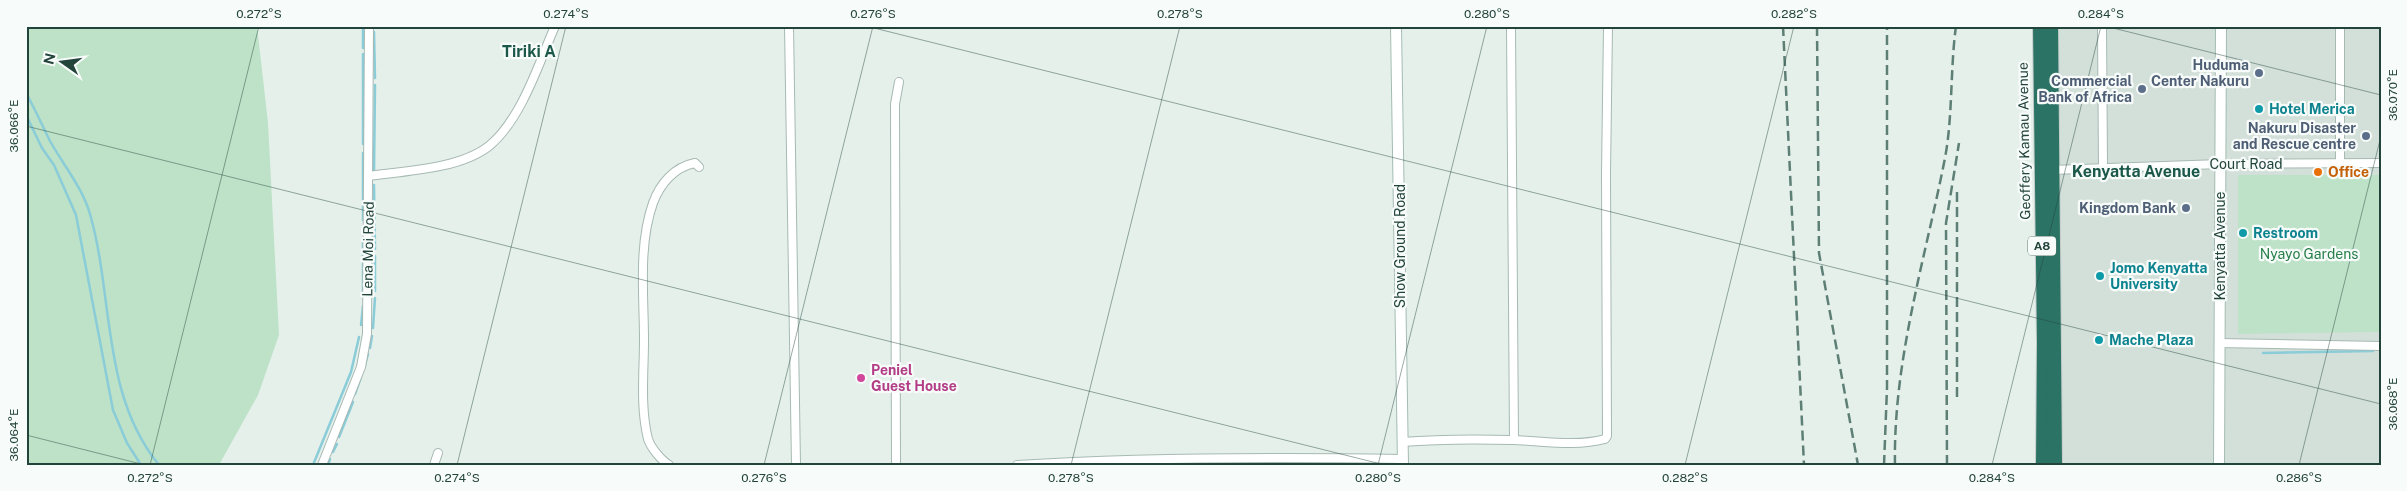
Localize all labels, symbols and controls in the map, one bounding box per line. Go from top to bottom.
text: 0.272°S [236,7,282,21]
text: 0.274°S [543,7,589,21]
text: 0.276°S [850,7,896,21]
text: 0.278°S [1157,7,1203,21]
text: 0.280°S [1464,7,1510,21]
text: 0.282°S [1771,7,1817,21]
text: 0.284°S [2078,7,2124,21]
north arrow [38,38,88,88]
district label: Tiriki A [502,42,556,61]
text: N [40,52,58,66]
place label: Huduma Center Nakuru [2151,57,2249,89]
street label: Geoffery Kamau Avenue [2015,62,2033,220]
marker: Huduma Center Nakuru [2253,67,2265,79]
text: 36.070°E [2386,69,2400,121]
place label: Commercial Bank of Africa [2038,73,2132,105]
marker: Commercial Bank of Africa [2136,83,2148,95]
text: 36.066°E [7,100,21,152]
place label: Hotel Merica [2269,101,2355,117]
marker: Hotel Merica [2253,103,2265,115]
place label: Nakuru Disaster and Rescue centre [2233,120,2356,152]
marker: Nakuru Disaster and Rescue centre [2360,130,2372,142]
street label: Court Road [2209,156,2283,172]
district label: Kenyatta Avenue [2072,162,2200,181]
place label: Office [2328,164,2369,180]
marker: Office [2312,166,2324,178]
street label: Show Ground Road [1392,184,1408,308]
street label: Kenyatta Avenue [2212,191,2228,301]
place label: Kingdom Bank [2079,200,2176,216]
street label: Lena Moi Road [359,201,377,297]
marker: Kingdom Bank [2180,202,2192,214]
place label: Restroom [2253,225,2318,241]
marker: Restroom [2237,227,2249,239]
road number: A8 [2028,237,2056,256]
park label: Nyayo Gardens [2260,246,2358,262]
place label: Jomo Kenyatta University [2110,260,2208,292]
marker: Jomo Kenyatta University [2094,270,2106,282]
place label: Mache Plaza [2109,332,2193,348]
marker: Mache Plaza [2093,334,2105,346]
place label: Peniel Guest House [871,362,957,394]
marker: Peniel Guest House [855,372,867,384]
text: 36.068°E [2386,377,2400,431]
text: 36.064°E [7,409,21,461]
text: 0.272°S [127,471,173,485]
text: 0.274°S [434,471,480,485]
text: 0.276°S [741,471,787,485]
text: 0.278°S [1048,471,1094,485]
text: 0.280°S [1355,471,1401,485]
text: 0.282°S [1662,471,1708,485]
text: 0.284°S [1969,471,2015,485]
text: 0.286°S [2276,471,2322,485]

